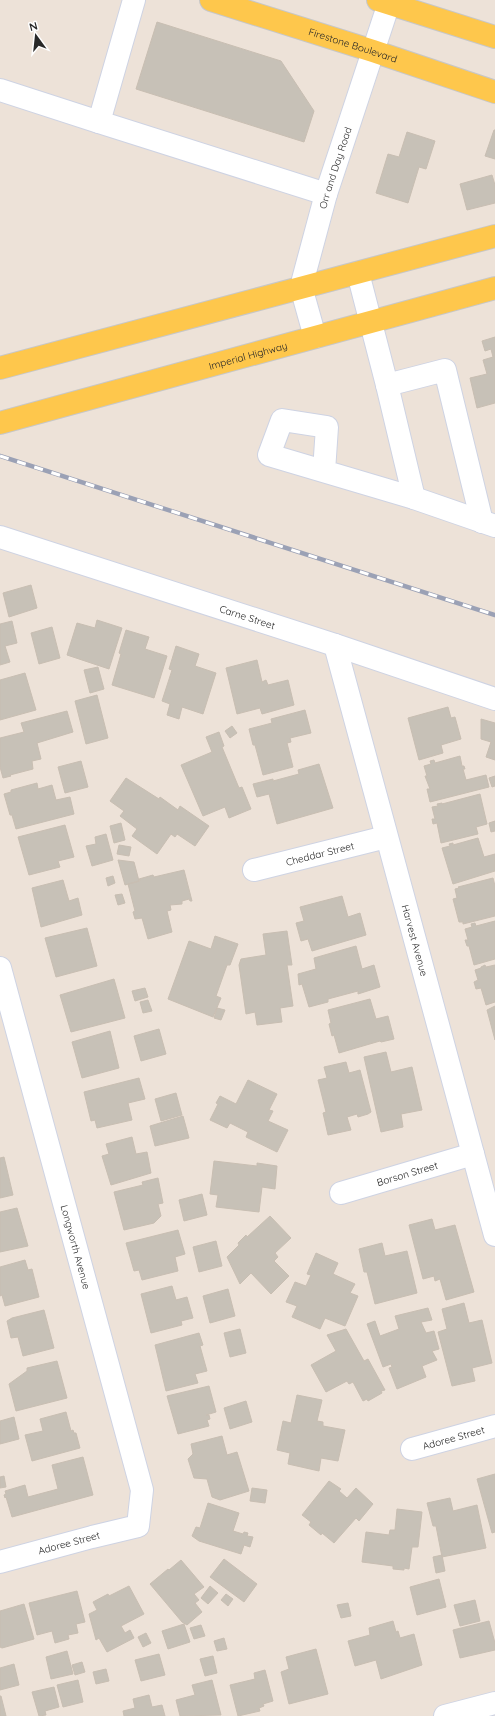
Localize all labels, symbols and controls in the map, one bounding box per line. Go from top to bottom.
north arrow [16,16,56,56]
text: N [28,19,39,34]
street label: Firestone Boulevard [307,25,399,65]
street label: Orr and Day Road [316,125,354,210]
street label: Imperial Highway [207,338,289,372]
street label: Carne Street [218,602,278,632]
street label: Cheddar Street [284,839,356,868]
street label: Harvest Avenue [399,903,431,978]
street label: Borson Street [375,1158,440,1189]
street label: Longworth Avenue [58,1203,94,1291]
street label: Adoree Street [421,1423,486,1452]
street label: Adoree Street [37,1528,102,1558]

